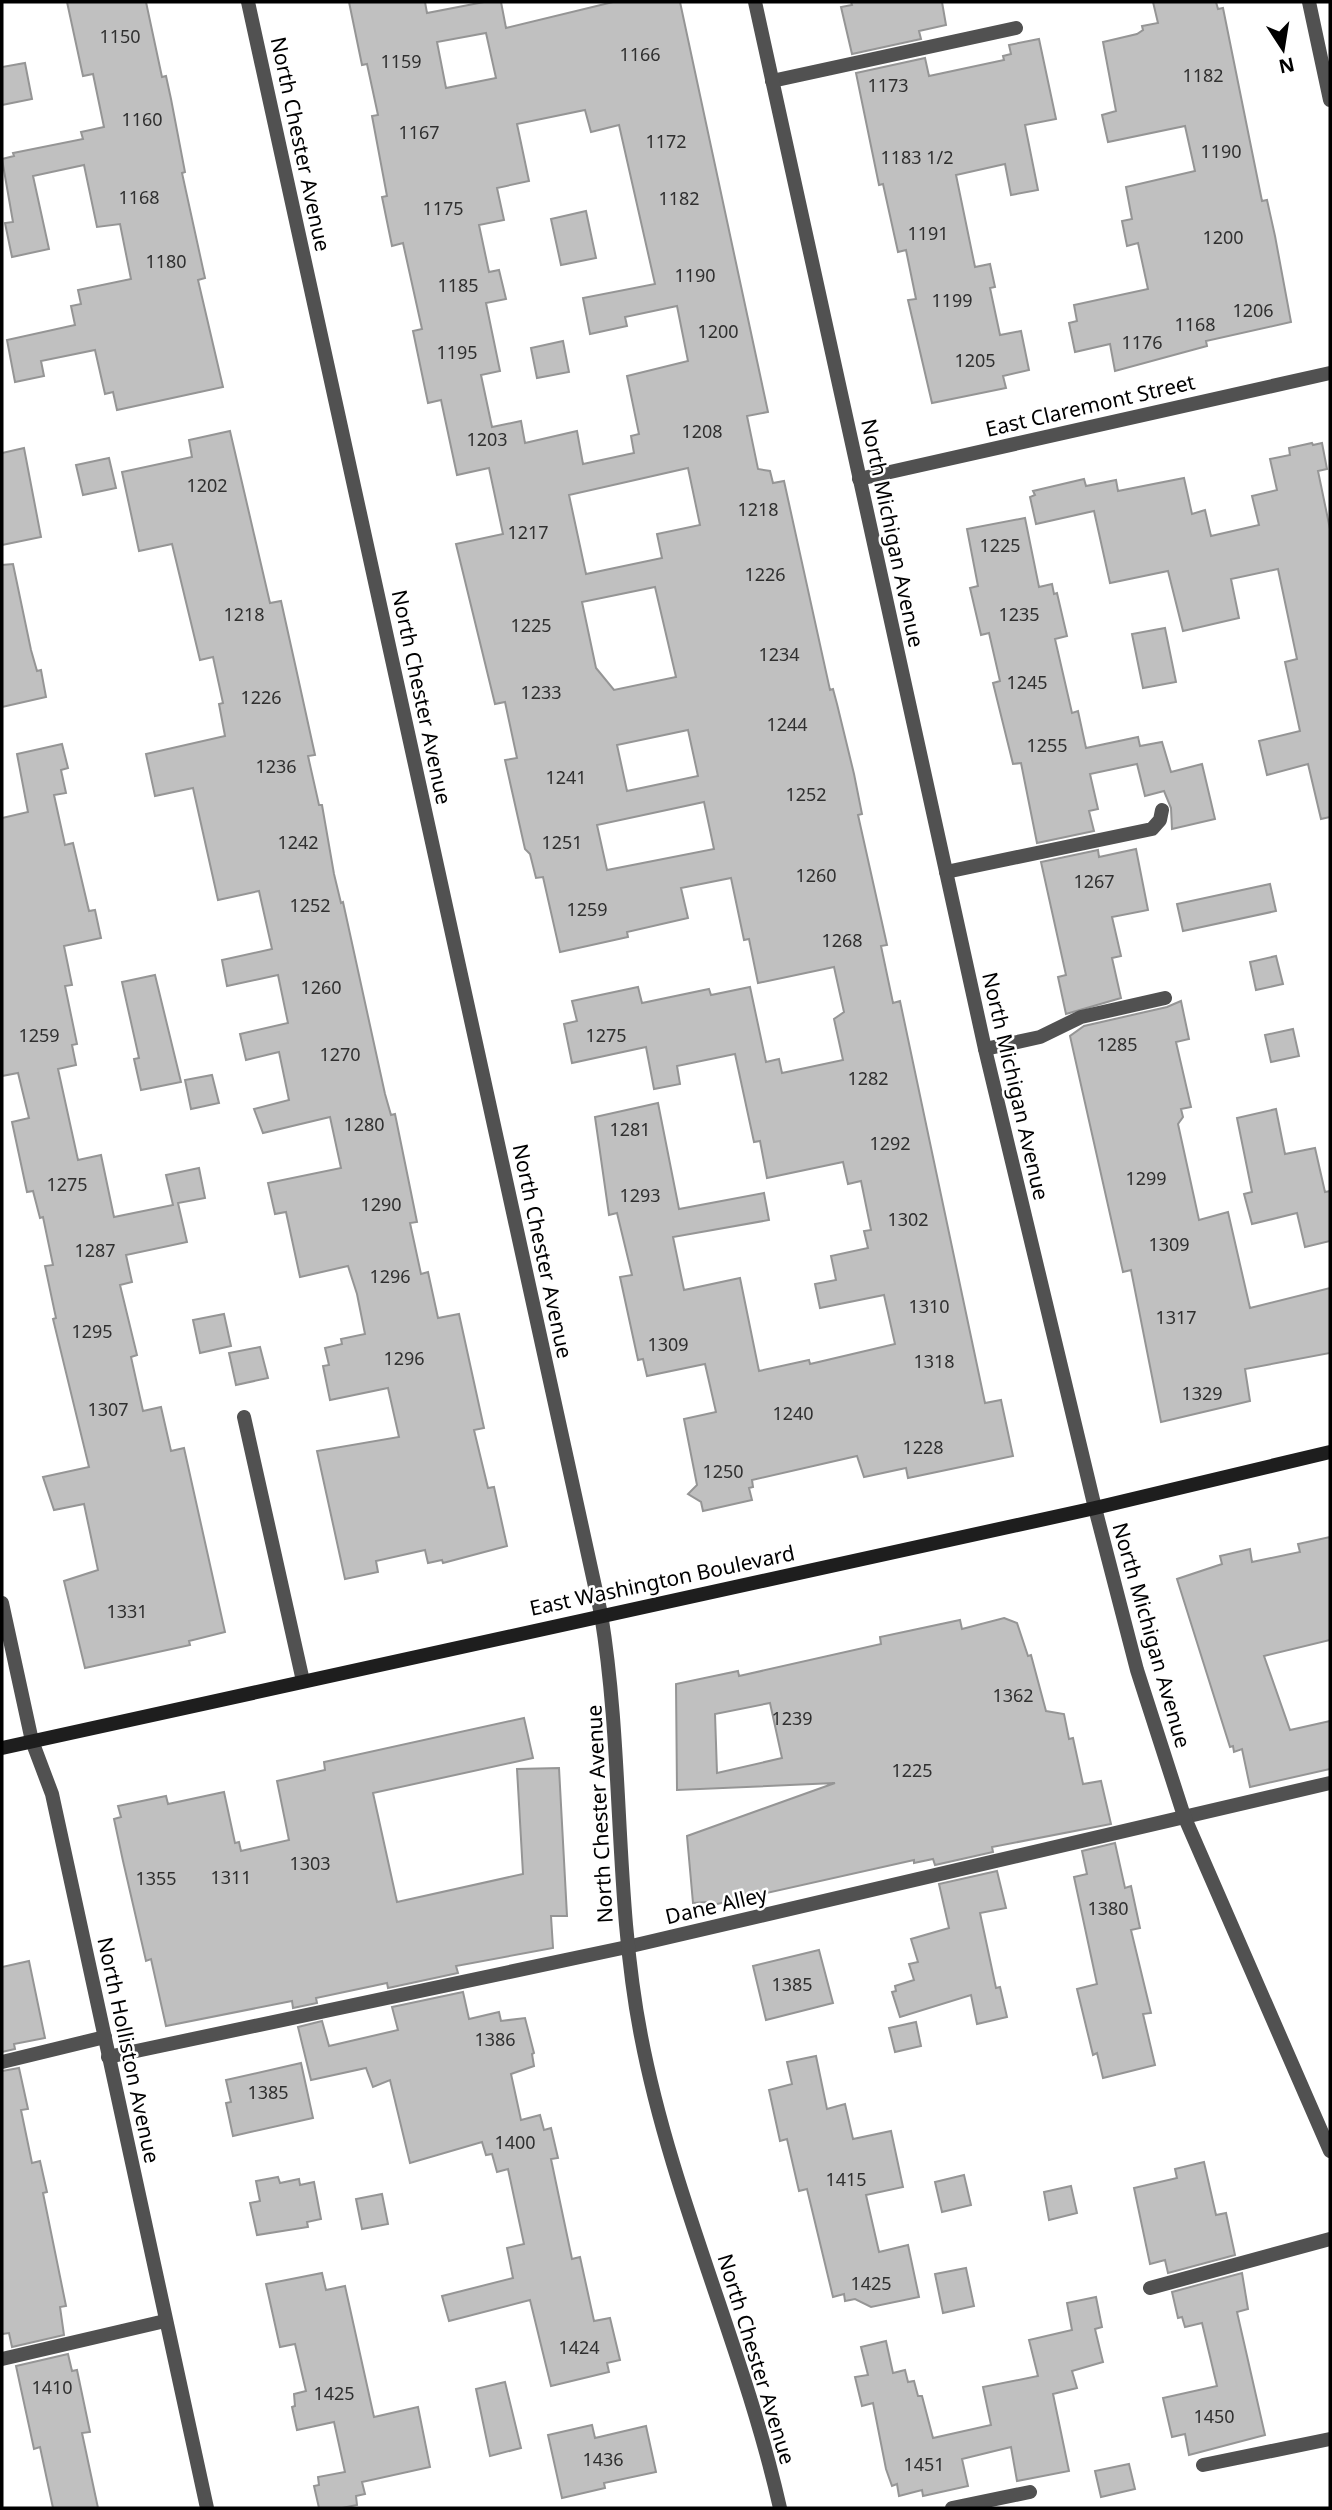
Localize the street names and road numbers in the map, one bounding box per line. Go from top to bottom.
street label: North Chester Avenue [265,34,337,254]
street label: East Claremont Street [983,367,1198,443]
street label: North Michigan Avenue [855,416,931,650]
street label: North Chester Avenue [386,587,458,807]
street label: North Michigan Avenue [976,969,1056,1203]
street label: North Chester Avenue [507,1141,579,1361]
street label: North Michigan Avenue [1106,1519,1198,1751]
street label: East Washington Boulevard [527,1538,797,1622]
street label: North Chester Avenue [579,1704,619,1924]
street label: Dane Alley [662,1880,770,1930]
street label: North Holliston Avenue [91,1934,167,2166]
street label: North Chester Avenue [712,2250,802,2468]

